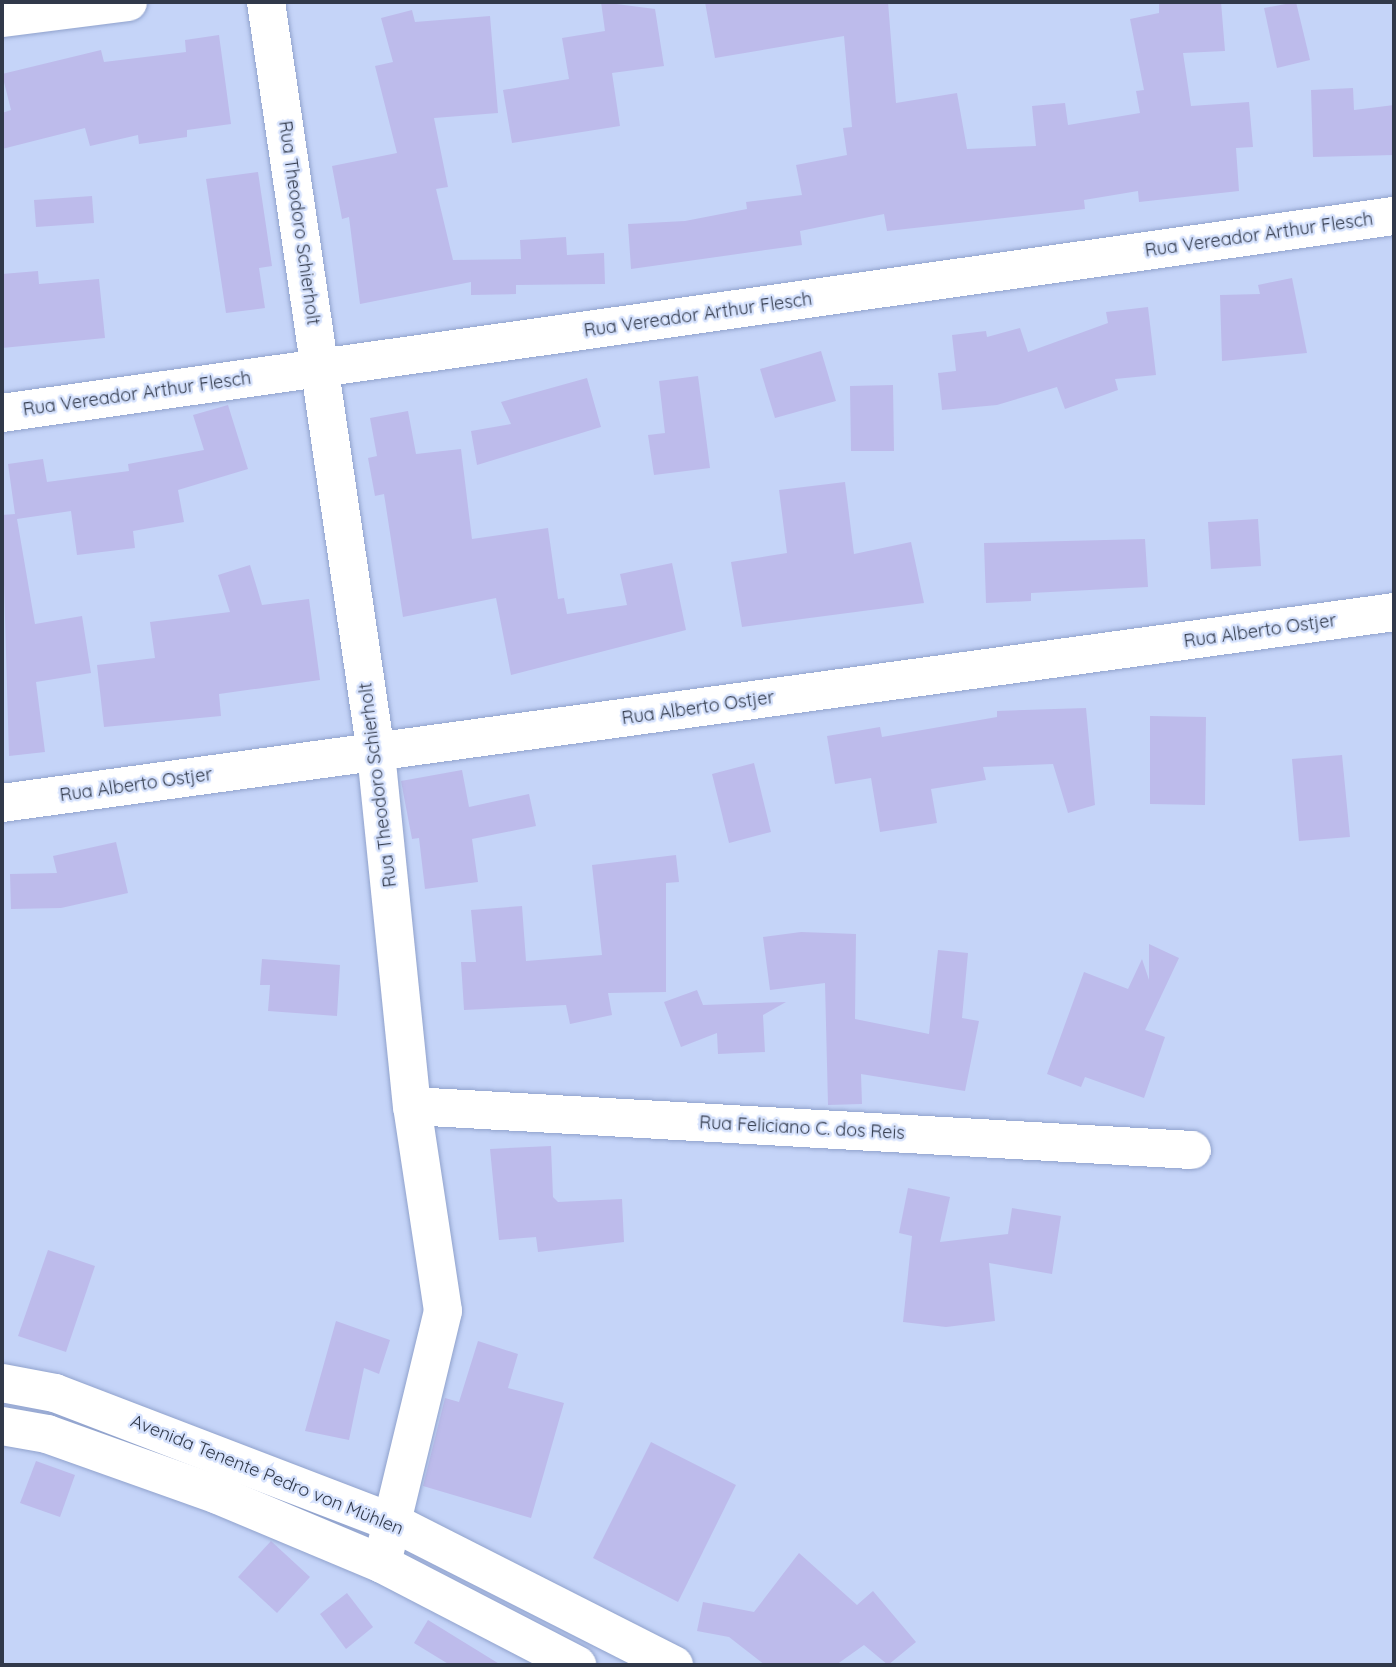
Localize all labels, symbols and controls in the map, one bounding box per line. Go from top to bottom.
street label: Rua Theodoro Schierholt [274,119,324,327]
street label: Rua Vereador Arthur Flesch [1143,208,1375,262]
street label: Rua Vereador Arthur Flesch [582,288,814,342]
street label: Rua Vereador Arthur Flesch [21,367,253,421]
street label: Rua Alberto Ostjer [1182,610,1338,652]
street label: Rua Theodoro Schierholt [355,681,401,889]
street label: Rua Alberto Ostjer [620,687,776,729]
street label: Rua Alberto Ostjer [58,764,214,806]
street label: Rua Feliciano C. dos Reis [699,1112,905,1144]
street label: Avenida Tenente Pedro von Mühlen [128,1410,406,1540]

